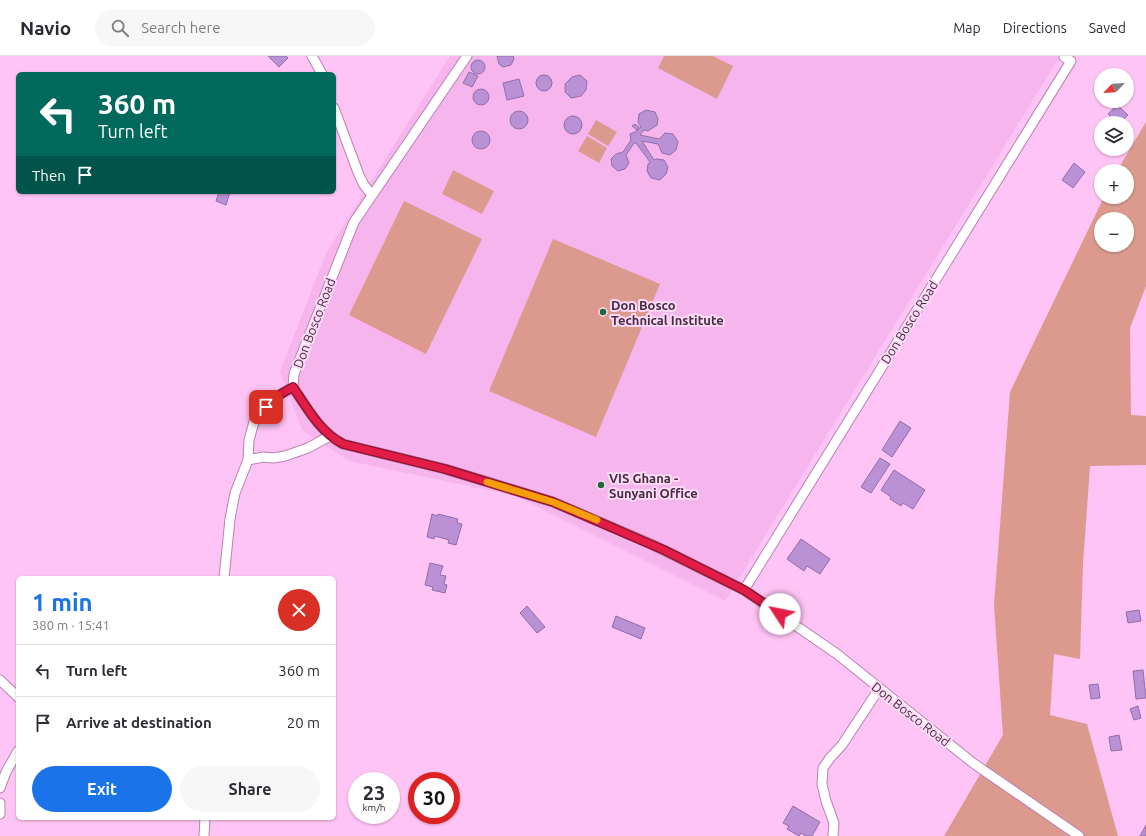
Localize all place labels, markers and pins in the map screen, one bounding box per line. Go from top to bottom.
place label: Don Bosco Technical Institute [611,298,724,327]
marker: Don Bosco Technical Institute [598,307,608,317]
pin [249,390,283,424]
place label: VIS Ghana - Sunyani Office [609,471,698,500]
marker: VIS Ghana - Sunyani Office [596,480,606,490]

